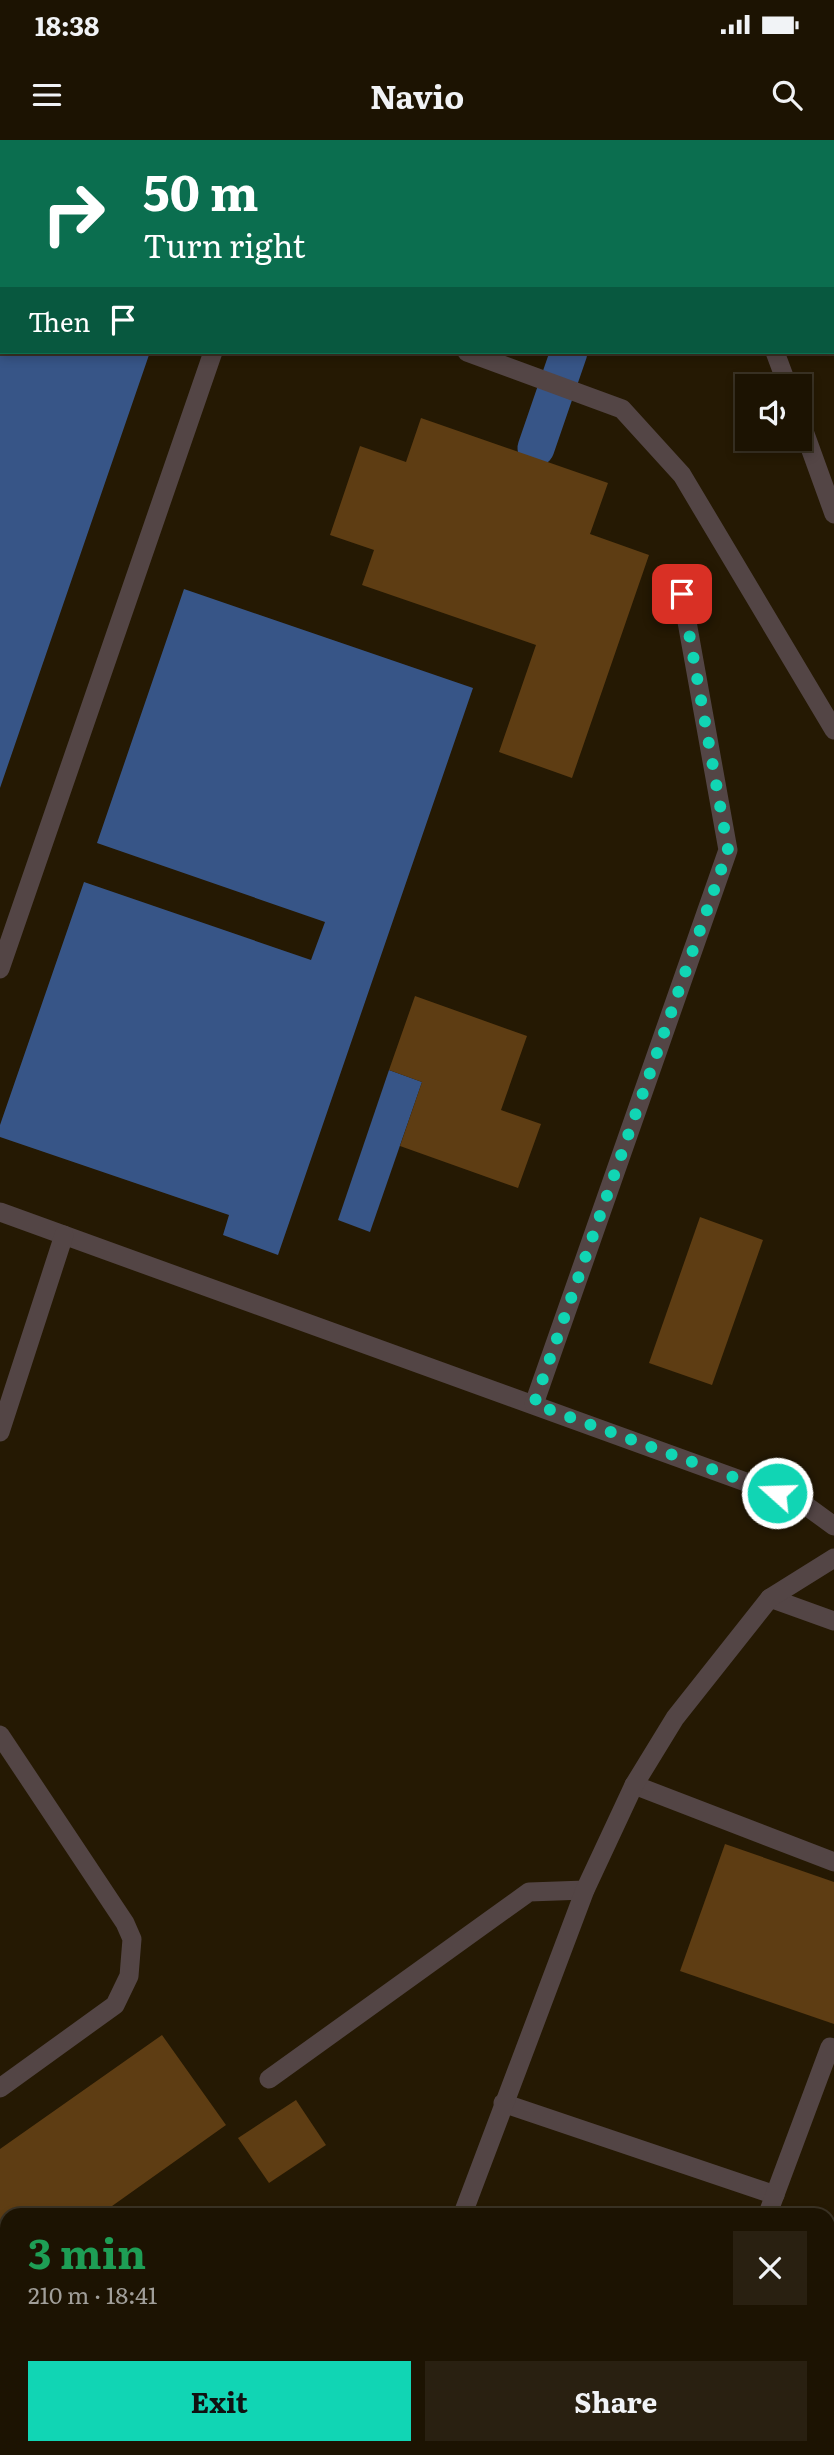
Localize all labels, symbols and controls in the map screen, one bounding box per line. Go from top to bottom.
text: 18:38 [35,5,99,44]
text: Navio [370,71,464,119]
icon: menu [28,76,66,114]
icon: search [768,76,806,114]
text: 50 m [143,153,259,226]
icon: right [28,168,119,259]
text: Turn right [143,220,305,268]
text: Then [28,301,90,340]
icon: arrive [104,301,142,339]
map controls [735,374,812,451]
button: sound [735,374,812,451]
pin [652,564,712,624]
icon: arrive [663,575,701,613]
position arrow [740,1456,814,1530]
text: 3 min [28,2220,146,2282]
button: close [733,2231,807,2305]
text: 210 m · 18:41 [28,2277,157,2311]
button: Exit [28,2361,411,2441]
button: Share [425,2361,807,2441]

